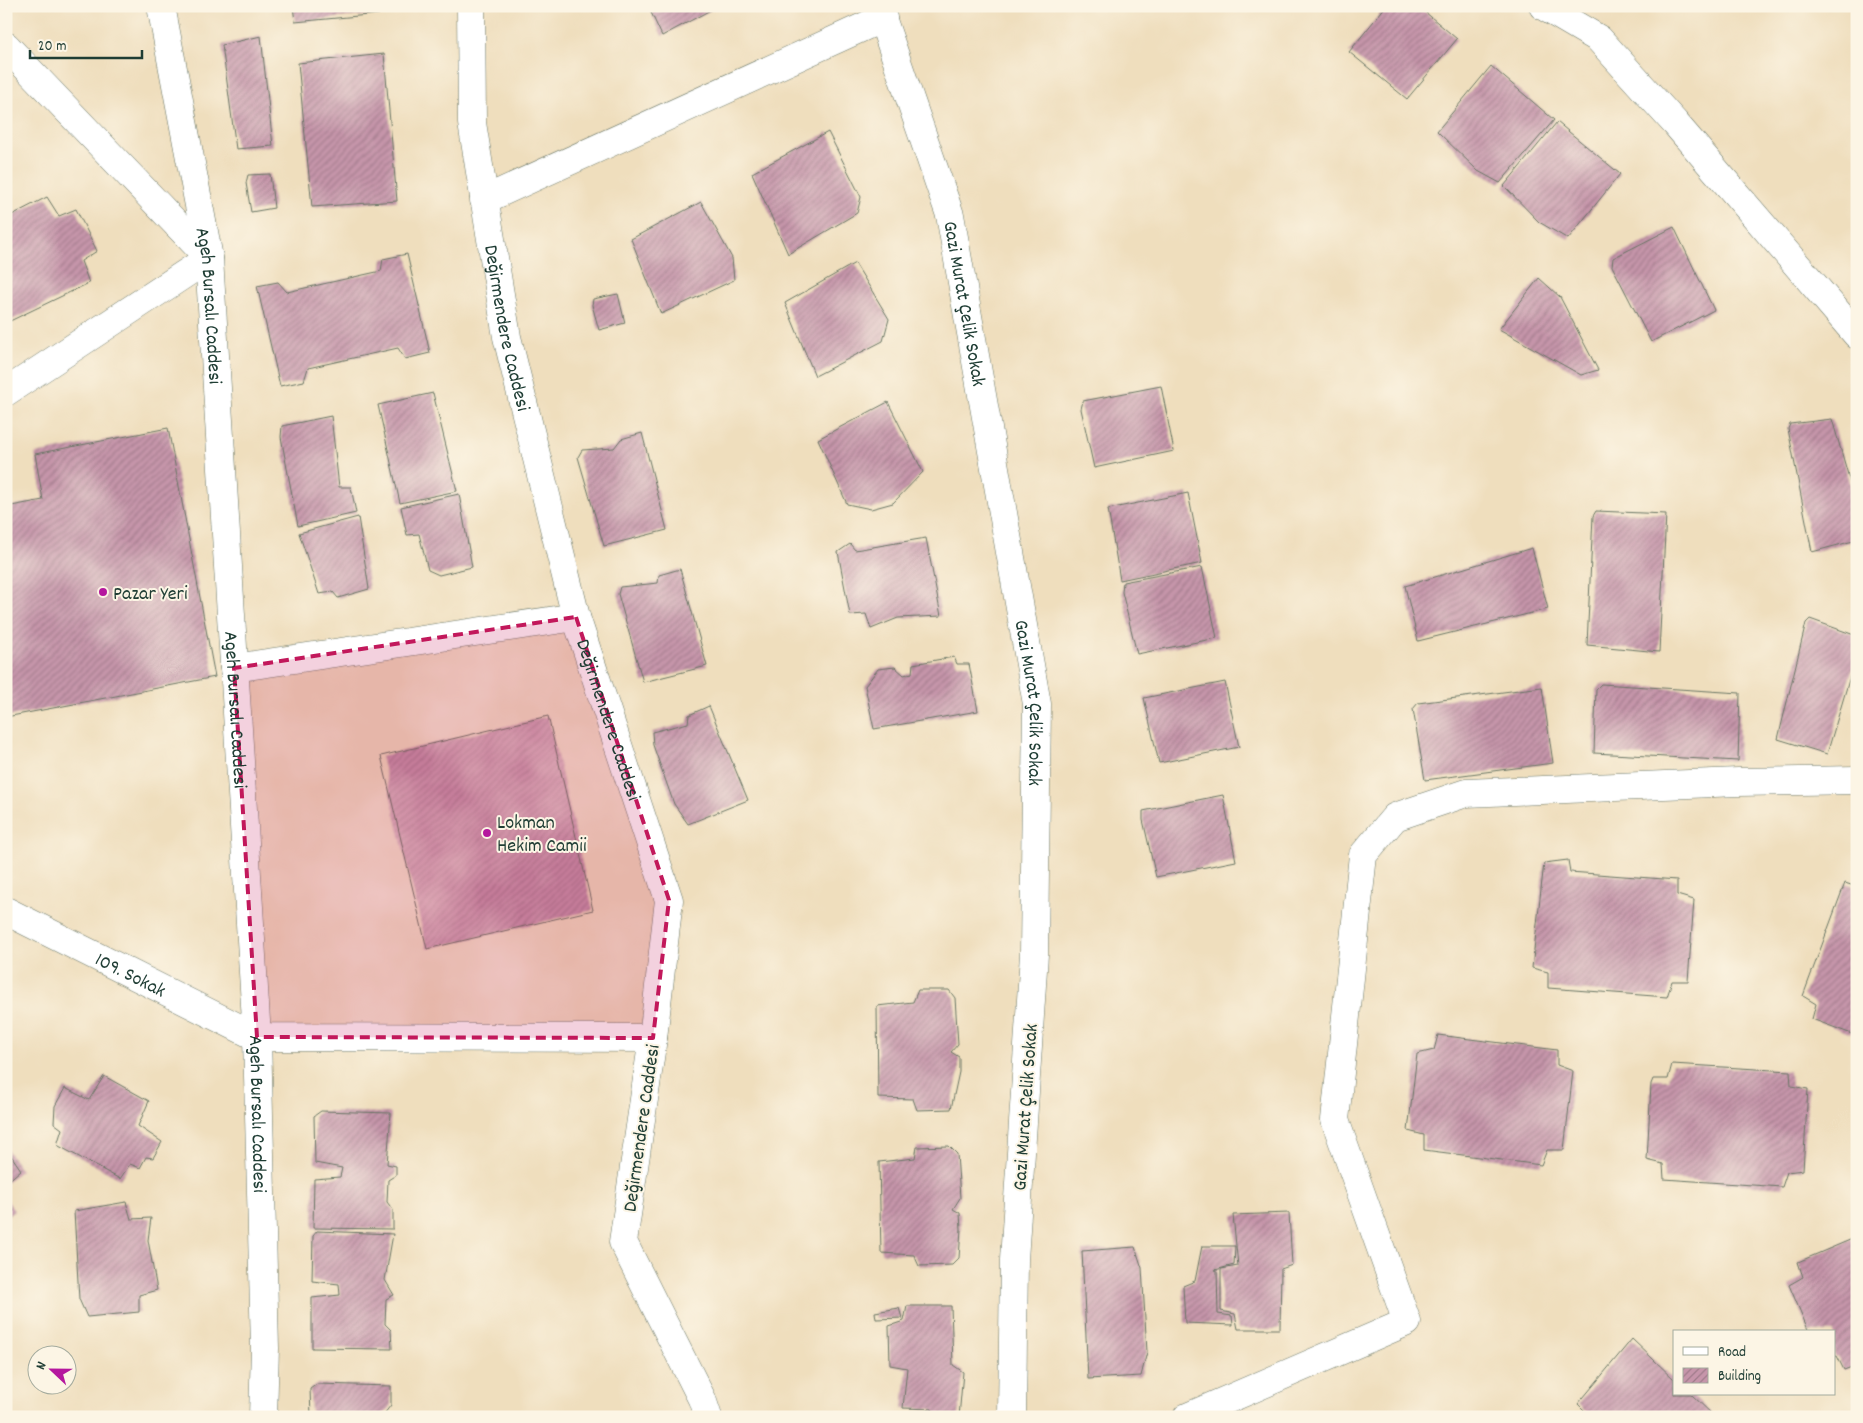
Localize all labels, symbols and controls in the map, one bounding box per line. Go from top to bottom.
scale bar [30,28,142,60]
text: 20 m [38,36,66,58]
street label: Gazi Murat Çelik Sokak [934,219,991,389]
street label: Ageh Bursalı Caddesi [186,225,228,385]
street label: Değirmendere Caddesi [475,243,536,415]
place label: Pazar Yeri [113,581,188,609]
marker: Pazar Yeri [97,586,109,598]
street label: Gazi Murat Çelik Sokak [1005,618,1048,786]
street label: Ageh Bursalı Caddesi [215,630,253,790]
street label: Değirmendere Caddesi [567,636,647,805]
place label: Lokman Hekim Camii [497,810,587,861]
marker: Lokman Hekim Camii [481,827,493,839]
street label: 109. Sokak [90,947,170,1006]
street label: Gazi Murat Çelik Sokak [1007,1023,1047,1192]
street label: Ageh Bursalı Caddesi [240,1035,272,1194]
street label: Değirmendere Caddesi [617,1043,669,1214]
legend [1673,1330,1836,1396]
text: Road [1718,1342,1746,1364]
north arrow [28,1346,78,1396]
text: N [31,1359,52,1373]
text: Building [1718,1366,1761,1388]

